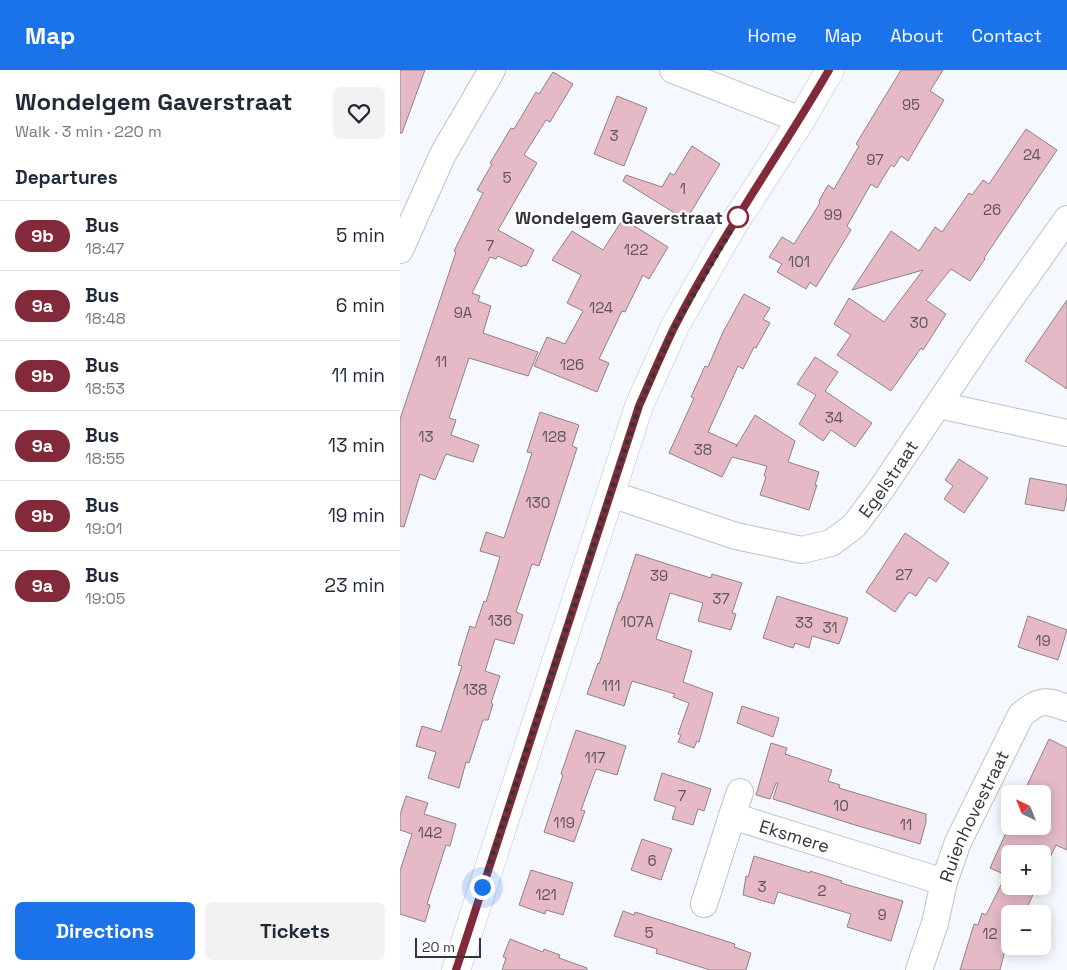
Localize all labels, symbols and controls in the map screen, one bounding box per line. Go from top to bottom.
text: Map [25,20,75,51]
text: Home [748,24,797,47]
text: Map [825,24,862,47]
text: About [890,24,944,47]
text: Contact [972,24,1042,47]
text: Wondelgem Gaverstraat [15,86,292,117]
button: heart [333,87,385,139]
house number: 95 [902,95,920,114]
text: Walk · 3 min · 220 m [15,121,162,142]
house number: 3 [609,126,619,145]
house number: 24 [1023,145,1041,164]
house number: 97 [866,150,884,169]
text: Departures [15,165,118,190]
house number: 5 [503,168,512,187]
house number: 1 [680,179,686,198]
house number: 26 [983,200,1001,219]
house number: 99 [824,205,842,224]
place label: Wondelgem Gaverstraat [515,206,723,229]
marker: Wondelgem Gaverstraat [727,206,749,228]
text: Bus [85,213,119,238]
text: 5 min [336,223,385,248]
text: 9b [31,224,54,247]
house number: 7 [486,236,494,255]
text: 18:47 [85,238,124,259]
house number: 122 [624,240,648,259]
house number: 101 [788,252,810,271]
text: Bus [85,283,119,308]
text: 6 min [336,293,385,318]
text: 9a [32,294,53,317]
house number: 124 [589,298,613,317]
house number: 9A [454,303,473,322]
text: 18:48 [85,308,126,329]
house number: 30 [910,313,928,332]
house number: 11 [435,352,447,371]
text: Bus [85,353,119,378]
house number: 126 [560,355,584,374]
text: 11 min [332,363,385,388]
text: 9b [31,364,54,387]
text: 18:53 [85,378,125,399]
house number: 34 [825,408,843,427]
text: Bus [85,423,119,448]
house number: 13 [418,427,434,446]
house number: 128 [542,427,566,446]
text: 13 min [328,433,385,458]
text: 9a [32,434,53,457]
street label: Egelstraat [853,435,923,522]
house number: 38 [694,440,712,459]
text: 18:55 [85,448,125,469]
text: Bus [85,493,119,518]
house number: 130 [526,493,550,512]
text: 19 min [328,503,385,528]
text: 9b [31,504,54,527]
text: 19:01 [85,518,122,539]
text: Bus [85,563,119,588]
house number: 27 [895,565,913,584]
house number: 39 [650,566,668,585]
text: 23 min [325,573,385,598]
text: 9a [32,574,53,597]
text: 19:05 [85,588,125,609]
house number: 37 [712,589,730,608]
house number: 136 [488,611,512,630]
house number: 107A [620,612,654,631]
house number: 33 [795,613,813,632]
house number: 31 [822,618,838,637]
house number: 19 [1035,631,1051,650]
house number: 111 [602,676,620,695]
house number: 138 [463,680,487,699]
street label: Ruienhovestraat [933,746,1013,885]
house number: 117 [584,748,606,767]
north arrow [1001,785,1051,835]
map controls [1001,785,1051,955]
house number: 7 [678,786,686,805]
house number: 10 [833,796,849,815]
house number: 119 [553,813,575,832]
street label: Eksmere [757,814,833,857]
house number: 11 [900,815,912,834]
house number: 142 [418,823,442,842]
button: + [1001,845,1051,895]
house number: 6 [647,851,657,870]
your location [470,875,495,900]
house number: 3 [757,877,767,896]
house number: 2 [817,881,827,900]
house number: 121 [535,885,557,904]
button: Directions [15,902,195,960]
button: Tickets [205,902,385,960]
house number: 9 [877,905,887,924]
button: − [1001,905,1051,955]
house number: 5 [645,923,654,942]
house number: 12 [982,924,998,943]
scale bar [415,935,481,958]
text: 20 m [422,938,455,956]

